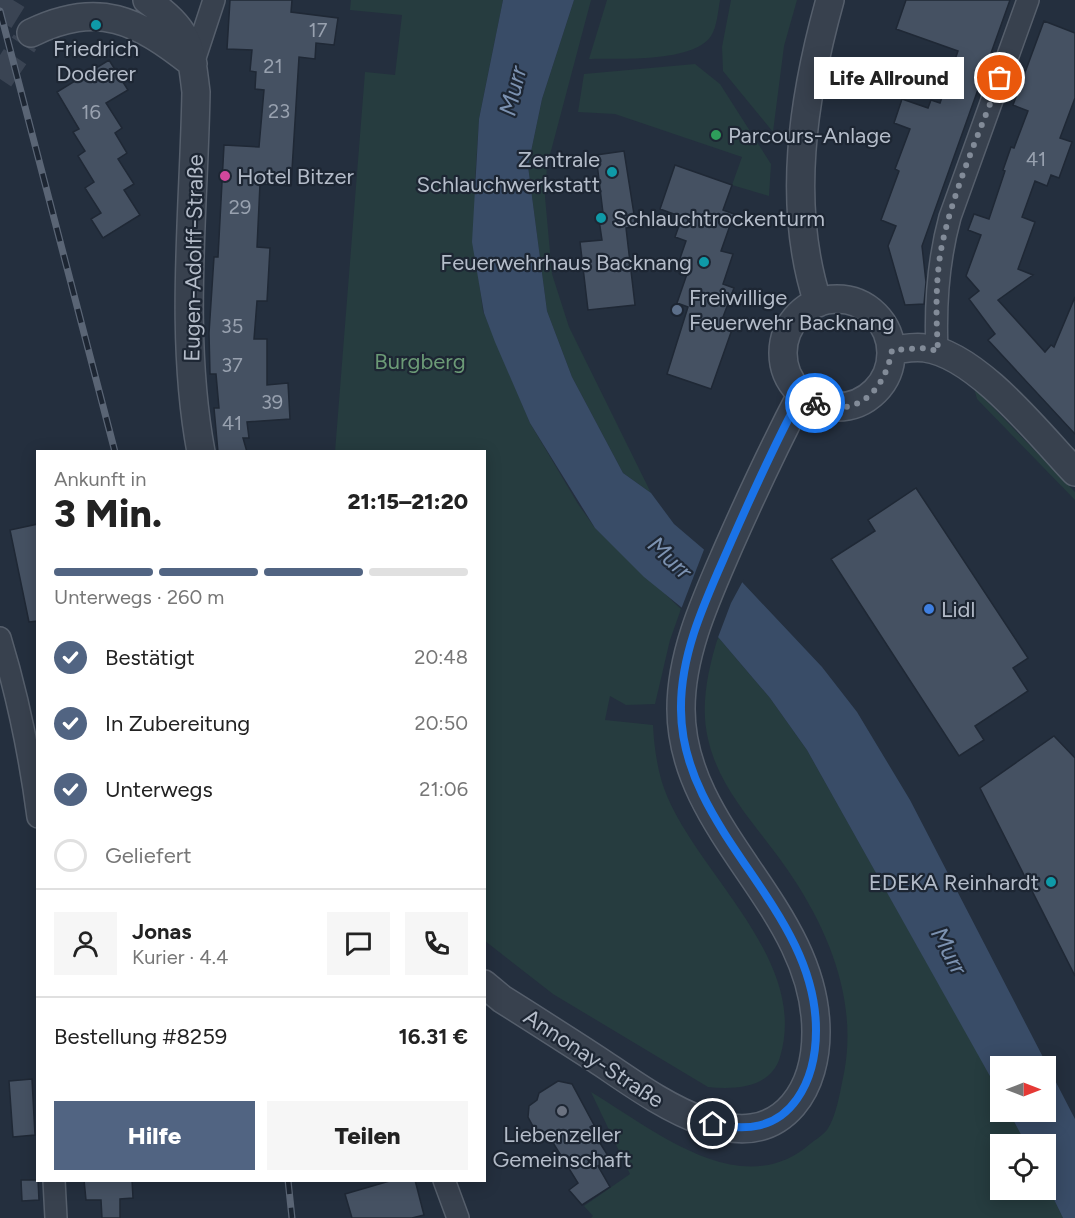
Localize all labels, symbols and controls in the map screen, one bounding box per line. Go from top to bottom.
marker: Friedrich Doderer [89,18,103,32]
house number: 17 [309,18,328,42]
place label: Friedrich Doderer [53,35,139,87]
pin [974,52,1025,103]
house number: 21 [263,54,283,78]
callout: Life Allround [814,57,964,99]
icon: bag [983,61,1016,94]
water label: Murr [492,62,533,119]
text: Life Allround [829,66,949,90]
house number: 23 [268,99,290,123]
house number: 16 [81,100,101,124]
place label: Parcours-Anlage [728,122,891,149]
marker: Parcours-Anlage [709,128,723,142]
place label: Zentrale Schlauchwerkstatt [416,146,600,198]
house number: 41 [1026,147,1046,171]
street label: Eugen-Adolff-Straße [178,154,209,362]
place label: Hotel Bitzer [237,163,355,190]
marker: Zentrale Schlauchwerkstatt [605,165,619,179]
marker: Hotel Bitzer [218,169,232,183]
house number: 29 [229,195,251,219]
place label: Schlauchtrockenturm [613,205,825,232]
marker: Schlauchtrockenturm [594,211,608,225]
place label: Feuerwehrhaus Backnang [440,249,692,276]
marker: Feuerwehrhaus Backnang [697,255,711,269]
place label: Freiwillige Feuerwehr Backnang [689,284,895,336]
marker: Freiwillige Feuerwehr Backnang [670,303,684,317]
house number: 35 [221,314,243,338]
park label: Burgberg [374,348,466,375]
house number: 37 [221,353,243,377]
courier [785,373,845,433]
icon: bike [799,387,832,420]
house number: 39 [261,390,283,414]
house number: 41 [222,411,242,435]
text: Ankunft in [54,467,146,491]
text: 21:15–21:20 [348,488,468,515]
text: 3 Min. [54,490,162,537]
water label: Murr [642,530,699,586]
text: Unterwegs · 260 m [54,585,224,609]
place label: Lidl [941,596,975,623]
marker: Lidl [922,602,936,616]
icon: check [54,641,87,674]
text: Bestätigt [105,644,195,671]
text: 20:48 [414,645,468,669]
icon: check [54,707,87,740]
text: In Zubereitung [105,710,250,737]
text: 20:50 [415,711,468,735]
icon: check [54,773,87,806]
text: Unterwegs [105,776,213,803]
text: 21:06 [419,777,468,801]
text: Geliefert [105,842,192,869]
place label: EDEKA Reinhardt [869,869,1039,896]
marker: EDEKA Reinhardt [1044,875,1058,889]
button: person [54,912,117,975]
button: chat [327,912,390,975]
button: phone [405,912,468,975]
text: Jonas [132,918,191,945]
water label: Murr [925,922,974,980]
text: Kurier · 4.4 [132,945,228,969]
street label: Annonay-Straße [519,1003,669,1114]
text: Bestellung #8259 [54,1023,227,1050]
text: 16.31 € [398,1023,468,1050]
north arrow [990,1056,1056,1122]
map controls [990,1056,1056,1200]
pin [687,1098,738,1149]
button: Hilfe [54,1101,255,1170]
button: Teilen [267,1101,468,1170]
marker: Liebenzeller Gemeinschaft [555,1104,569,1118]
icon: home [696,1107,729,1140]
place label: Liebenzeller Gemeinschaft [493,1121,631,1173]
button: locate [990,1134,1056,1200]

